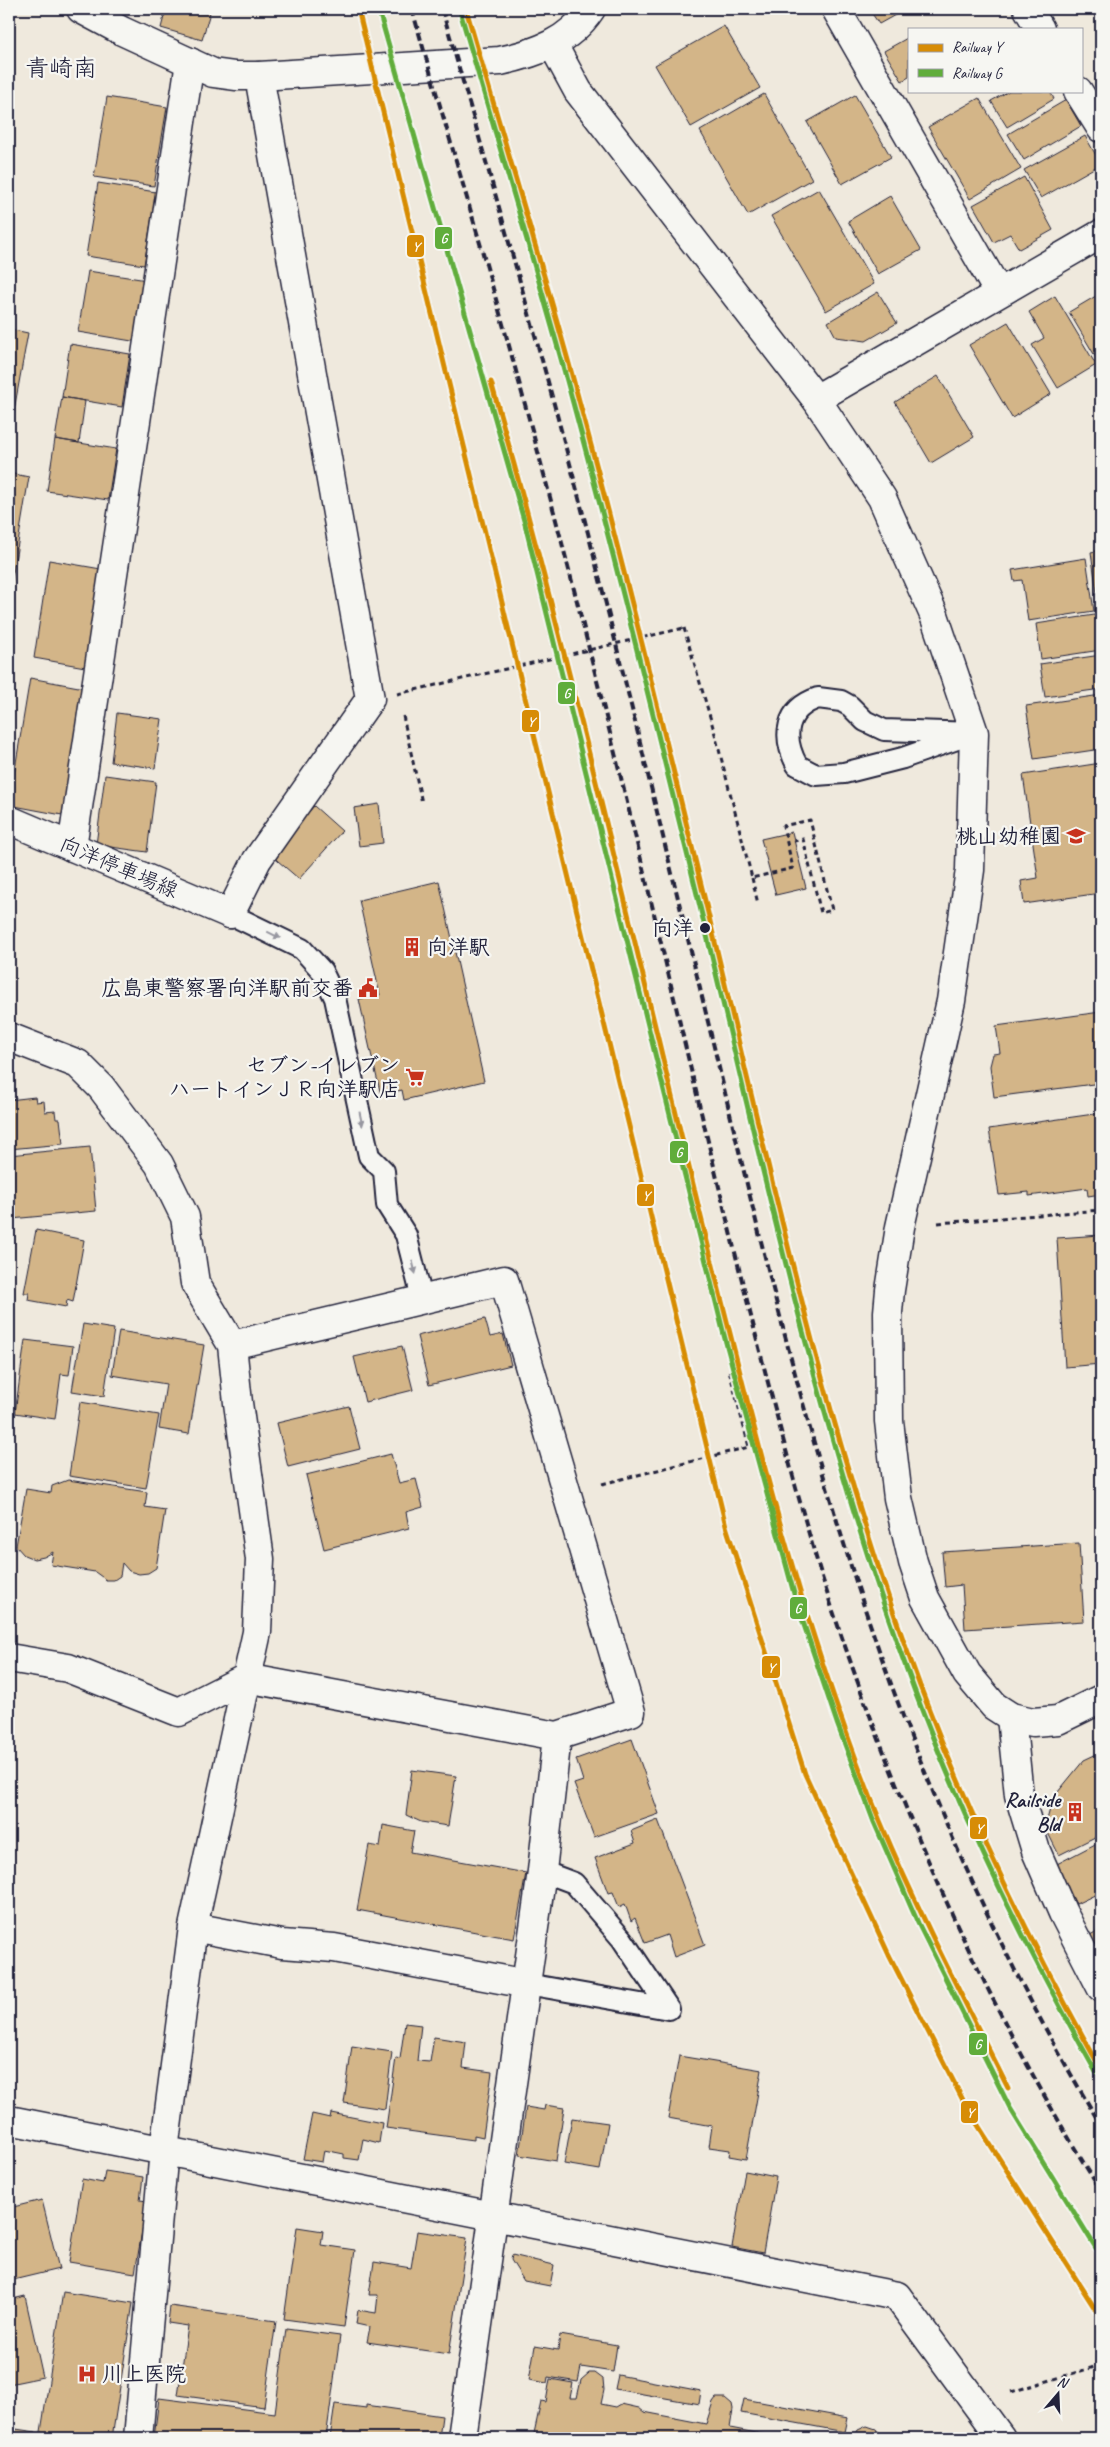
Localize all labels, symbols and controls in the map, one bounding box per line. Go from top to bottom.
legend [908,28,1082,92]
text: Railway Y [952,38,1005,57]
district label: 青崎南 [25,53,97,83]
text: Railway G [952,64,1003,83]
line badge: G [434,226,453,250]
text: G [441,230,450,247]
line badge: Y [406,234,425,258]
text: Y [412,238,422,255]
line badge: G [557,681,576,705]
text: G [564,685,573,702]
line badge: Y [521,709,540,733]
text: Y [527,713,537,730]
place label: 桃山幼稚園 [956,823,1061,849]
school or university icon: 桃山幼稚園 [1065,825,1087,847]
street label: 向洋停車場線 [56,830,182,904]
place label: 向洋 [652,915,694,941]
marker: 向洋 [698,921,712,935]
one-way arrow [266,931,281,939]
place label: 向洋駅 [427,934,490,960]
building icon: 向洋駅 [401,936,423,958]
place label: 広島東警察署向洋駅前交番 [101,975,353,1001]
public building icon: 広島東警察署向洋駅前交番 [357,977,379,999]
place label: セブン-イレブン ハートインＪＲ向洋駅店 [169,1052,400,1102]
supermarket icon: セブン-イレブン ハートインＪＲ向洋駅店 [404,1066,426,1088]
one-way arrow [357,1111,365,1126]
line badge: G [669,1140,689,1164]
text: G [676,1144,685,1161]
line badge: Y [636,1183,655,1207]
text: Y [642,1187,652,1204]
one-way arrow [411,1260,419,1275]
line badge: G [789,1596,808,1620]
text: G [795,1600,804,1617]
line badge: Y [761,1655,781,1679]
text: Y [767,1659,777,1676]
place label: Railside Bld [1005,1787,1064,1837]
building icon: Railside Bld [1064,1801,1086,1823]
line badge: Y [969,1816,988,1840]
text: Y [975,1820,985,1837]
line badge: G [968,2032,988,2056]
text: G [975,2036,984,2053]
line badge: Y [960,2100,979,2124]
text: Y [966,2104,976,2121]
place label: 川上医院 [102,2361,186,2387]
hospital icon: 川上医院 [76,2363,98,2385]
north arrow [1032,2370,1082,2420]
text: N [1055,2373,1071,2392]

